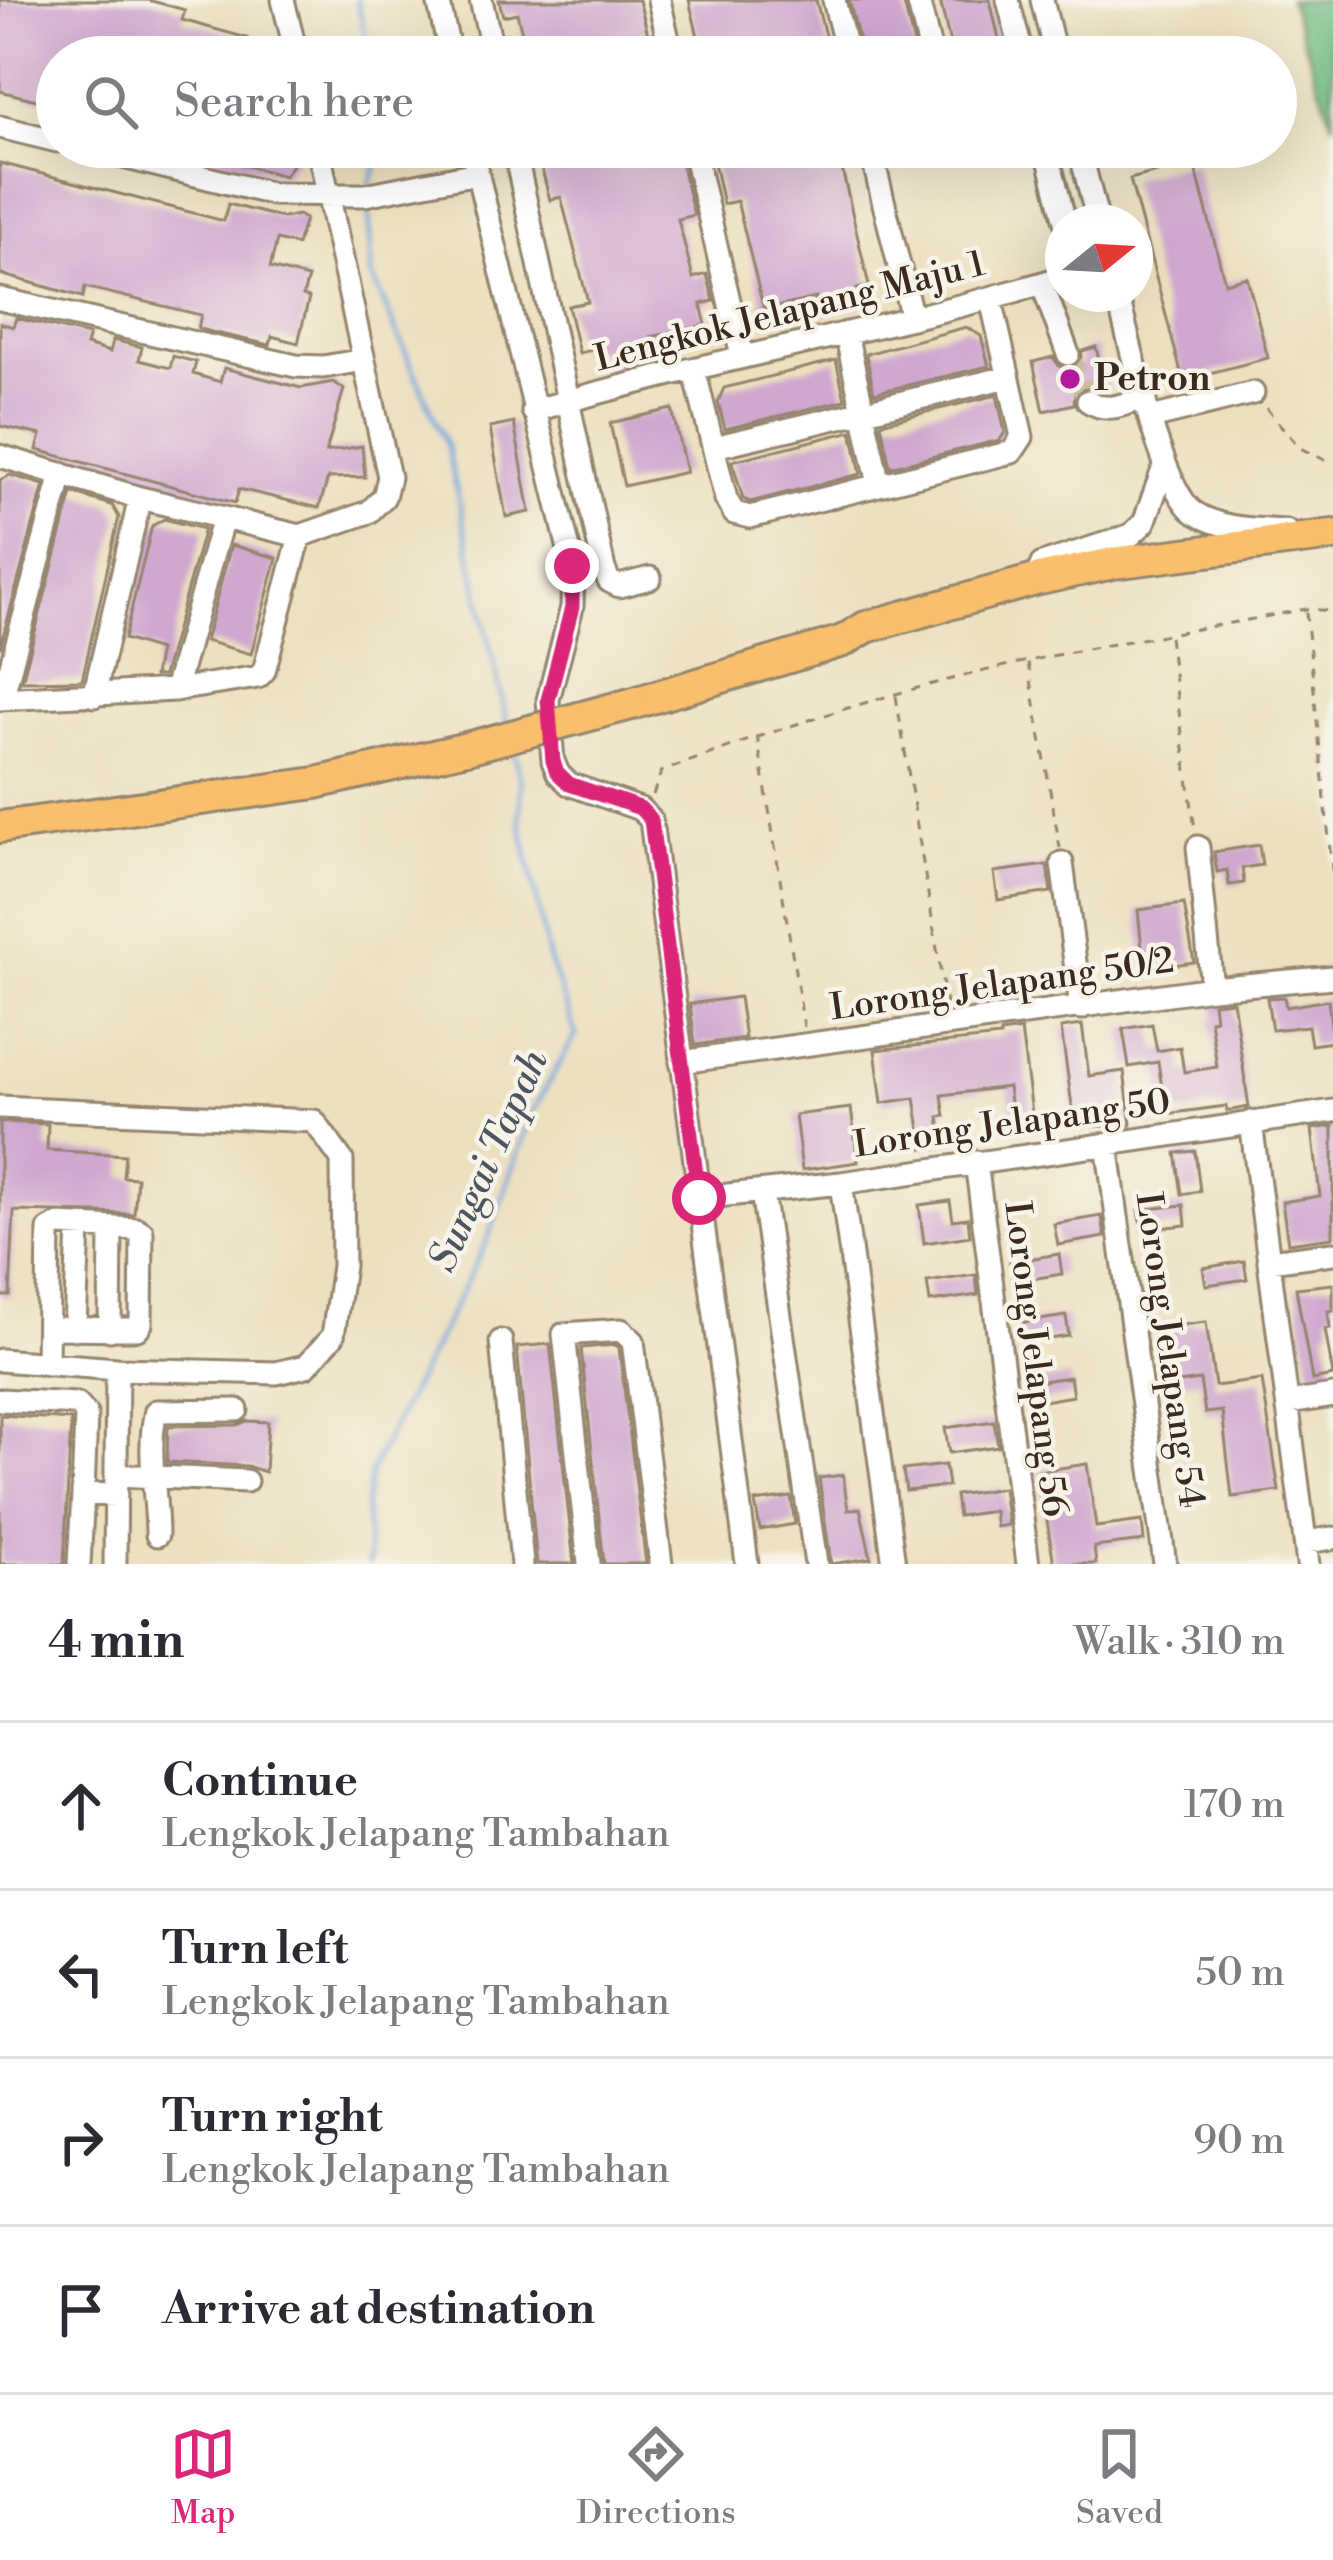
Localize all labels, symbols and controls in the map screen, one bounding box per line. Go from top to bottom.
search box [36,36,1297,168]
icon: search [78,69,144,135]
text: Search here [174,74,414,131]
north arrow [1045,204,1153,312]
street label: Lengkok Jelapang Maju 1 [590,242,990,382]
place label: Petron [1094,357,1210,402]
marker: Petron [1057,366,1083,392]
route end [545,539,599,593]
street label: Lorong Jelapang 50/2 [827,939,1177,1031]
water label: Sungai Tapah [418,1042,560,1279]
street label: Lorong Jelapang 50 [851,1079,1173,1169]
route start [672,1171,726,1225]
street label: Lorong Jelapang 54 [1125,1189,1213,1511]
street label: Lorong Jelapang 56 [993,1199,1077,1519]
text: 4 min [48,1610,184,1674]
text: Walk · 310 m [1074,1618,1285,1667]
text: Continue [162,1753,358,1810]
icon: ahead [48,1773,114,1839]
text: 170 m [1183,1781,1285,1830]
text: Lengkok Jelapang Tambahan [162,1810,670,1859]
text: Turn left [162,1921,348,1978]
icon: left [48,1941,114,2007]
text: 50 m [1195,1949,1285,1998]
text: Lengkok Jelapang Tambahan [162,1978,670,2027]
text: Turn right [162,2089,383,2146]
icon: right [48,2109,114,2175]
text: 90 m [1193,2117,1285,2166]
text: Lengkok Jelapang Tambahan [162,2146,670,2195]
icon: arrive [48,2277,114,2343]
text: Arrive at destination [162,2281,595,2338]
tab: Map [170,2421,236,2534]
tab: Directions [577,2421,736,2534]
tab: Saved [1076,2421,1163,2534]

